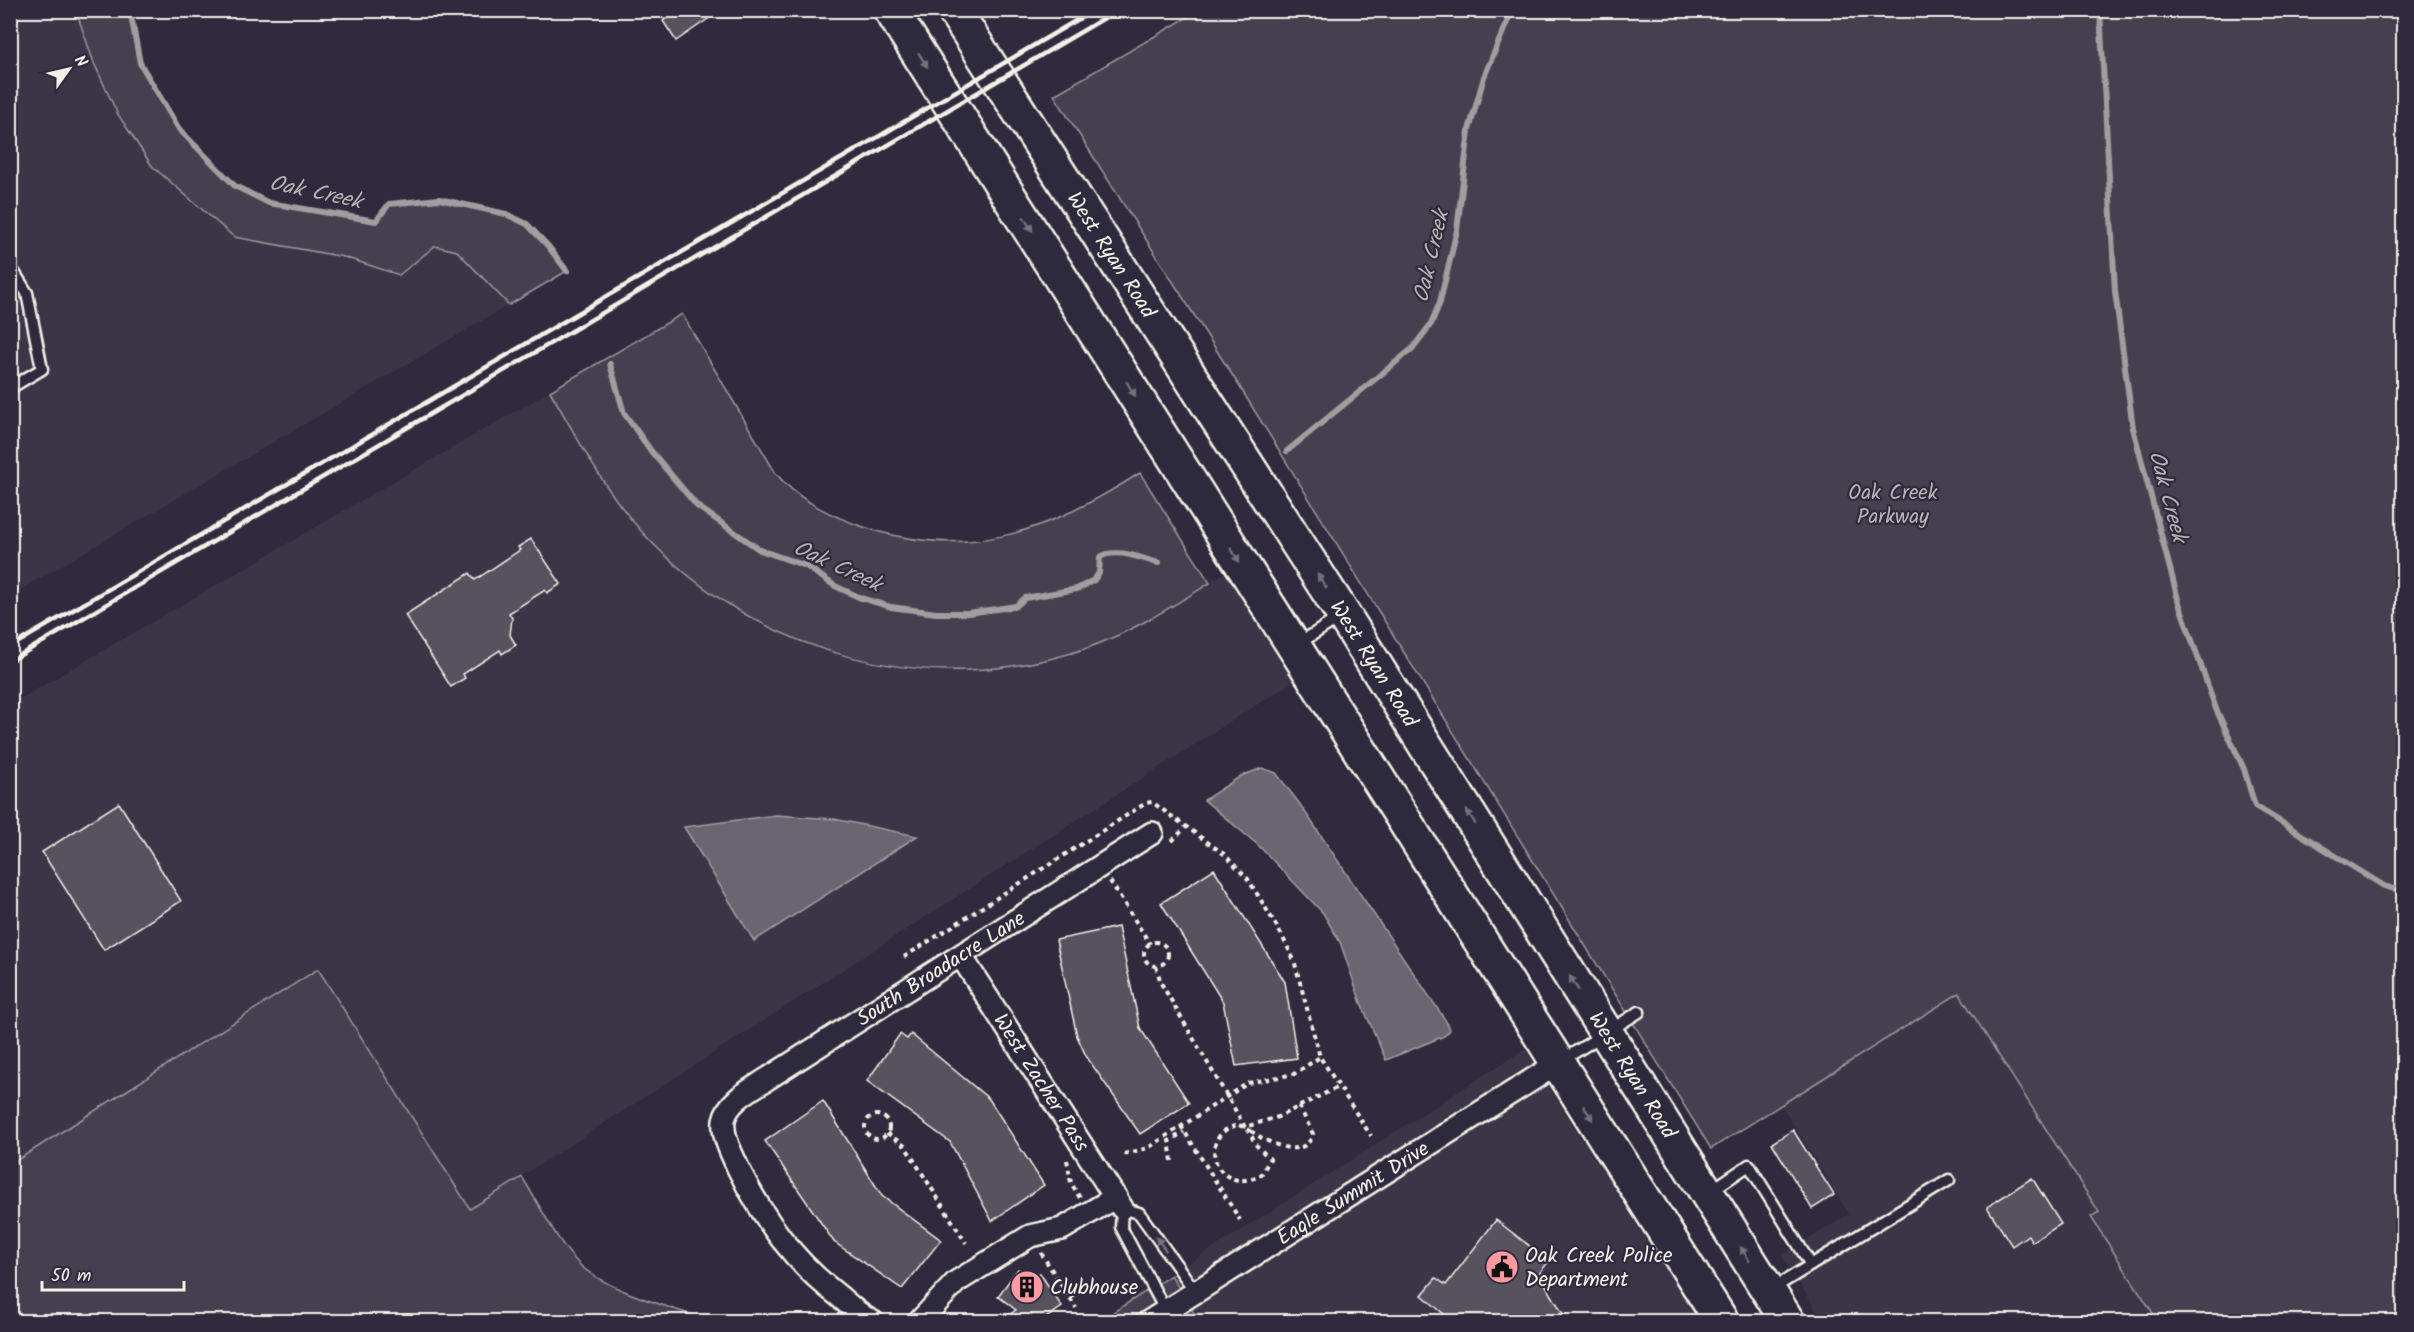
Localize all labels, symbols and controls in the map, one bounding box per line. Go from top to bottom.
north arrow [39,39,99,99]
text: N [67,50,93,73]
one-way arrow [918,51,929,68]
water label: Oak Creek [266,167,368,221]
street label: West Ryan Road [1057,186,1164,326]
water label: Oak Creek [1405,203,1461,306]
one-way arrow [1022,216,1033,232]
one-way arrow [1126,381,1137,398]
water label: Oak Creek [2138,447,2197,550]
park label: Oak Creek Parkway [1848,477,1938,534]
water label: Oak Creek [787,532,890,604]
one-way arrow [1229,547,1240,563]
one-way arrow [1316,574,1328,590]
street label: West Ryan Road [1320,594,1426,735]
one-way arrow [1465,809,1476,826]
street label: South Broadacre Lane [850,903,1033,1036]
one-way arrow [1569,975,1580,991]
street label: West Ryan Road [1579,1006,1684,1147]
street label: West Zacher Pass [984,1007,1097,1159]
one-way arrow [1583,1105,1594,1121]
street label: Eagle Summit Drive [1271,1133,1437,1255]
one-way arrow [1155,1236,1167,1252]
place label: Oak Creek Police Department [1525,1240,1673,1297]
one-way arrow [1740,1246,1751,1262]
public building icon: Oak Creek Police Department [1484,1249,1520,1285]
scale bar [42,1254,184,1292]
text: 50 m [51,1262,91,1291]
building icon: Clubhouse [1009,1269,1045,1305]
place label: Clubhouse [1050,1272,1139,1305]

